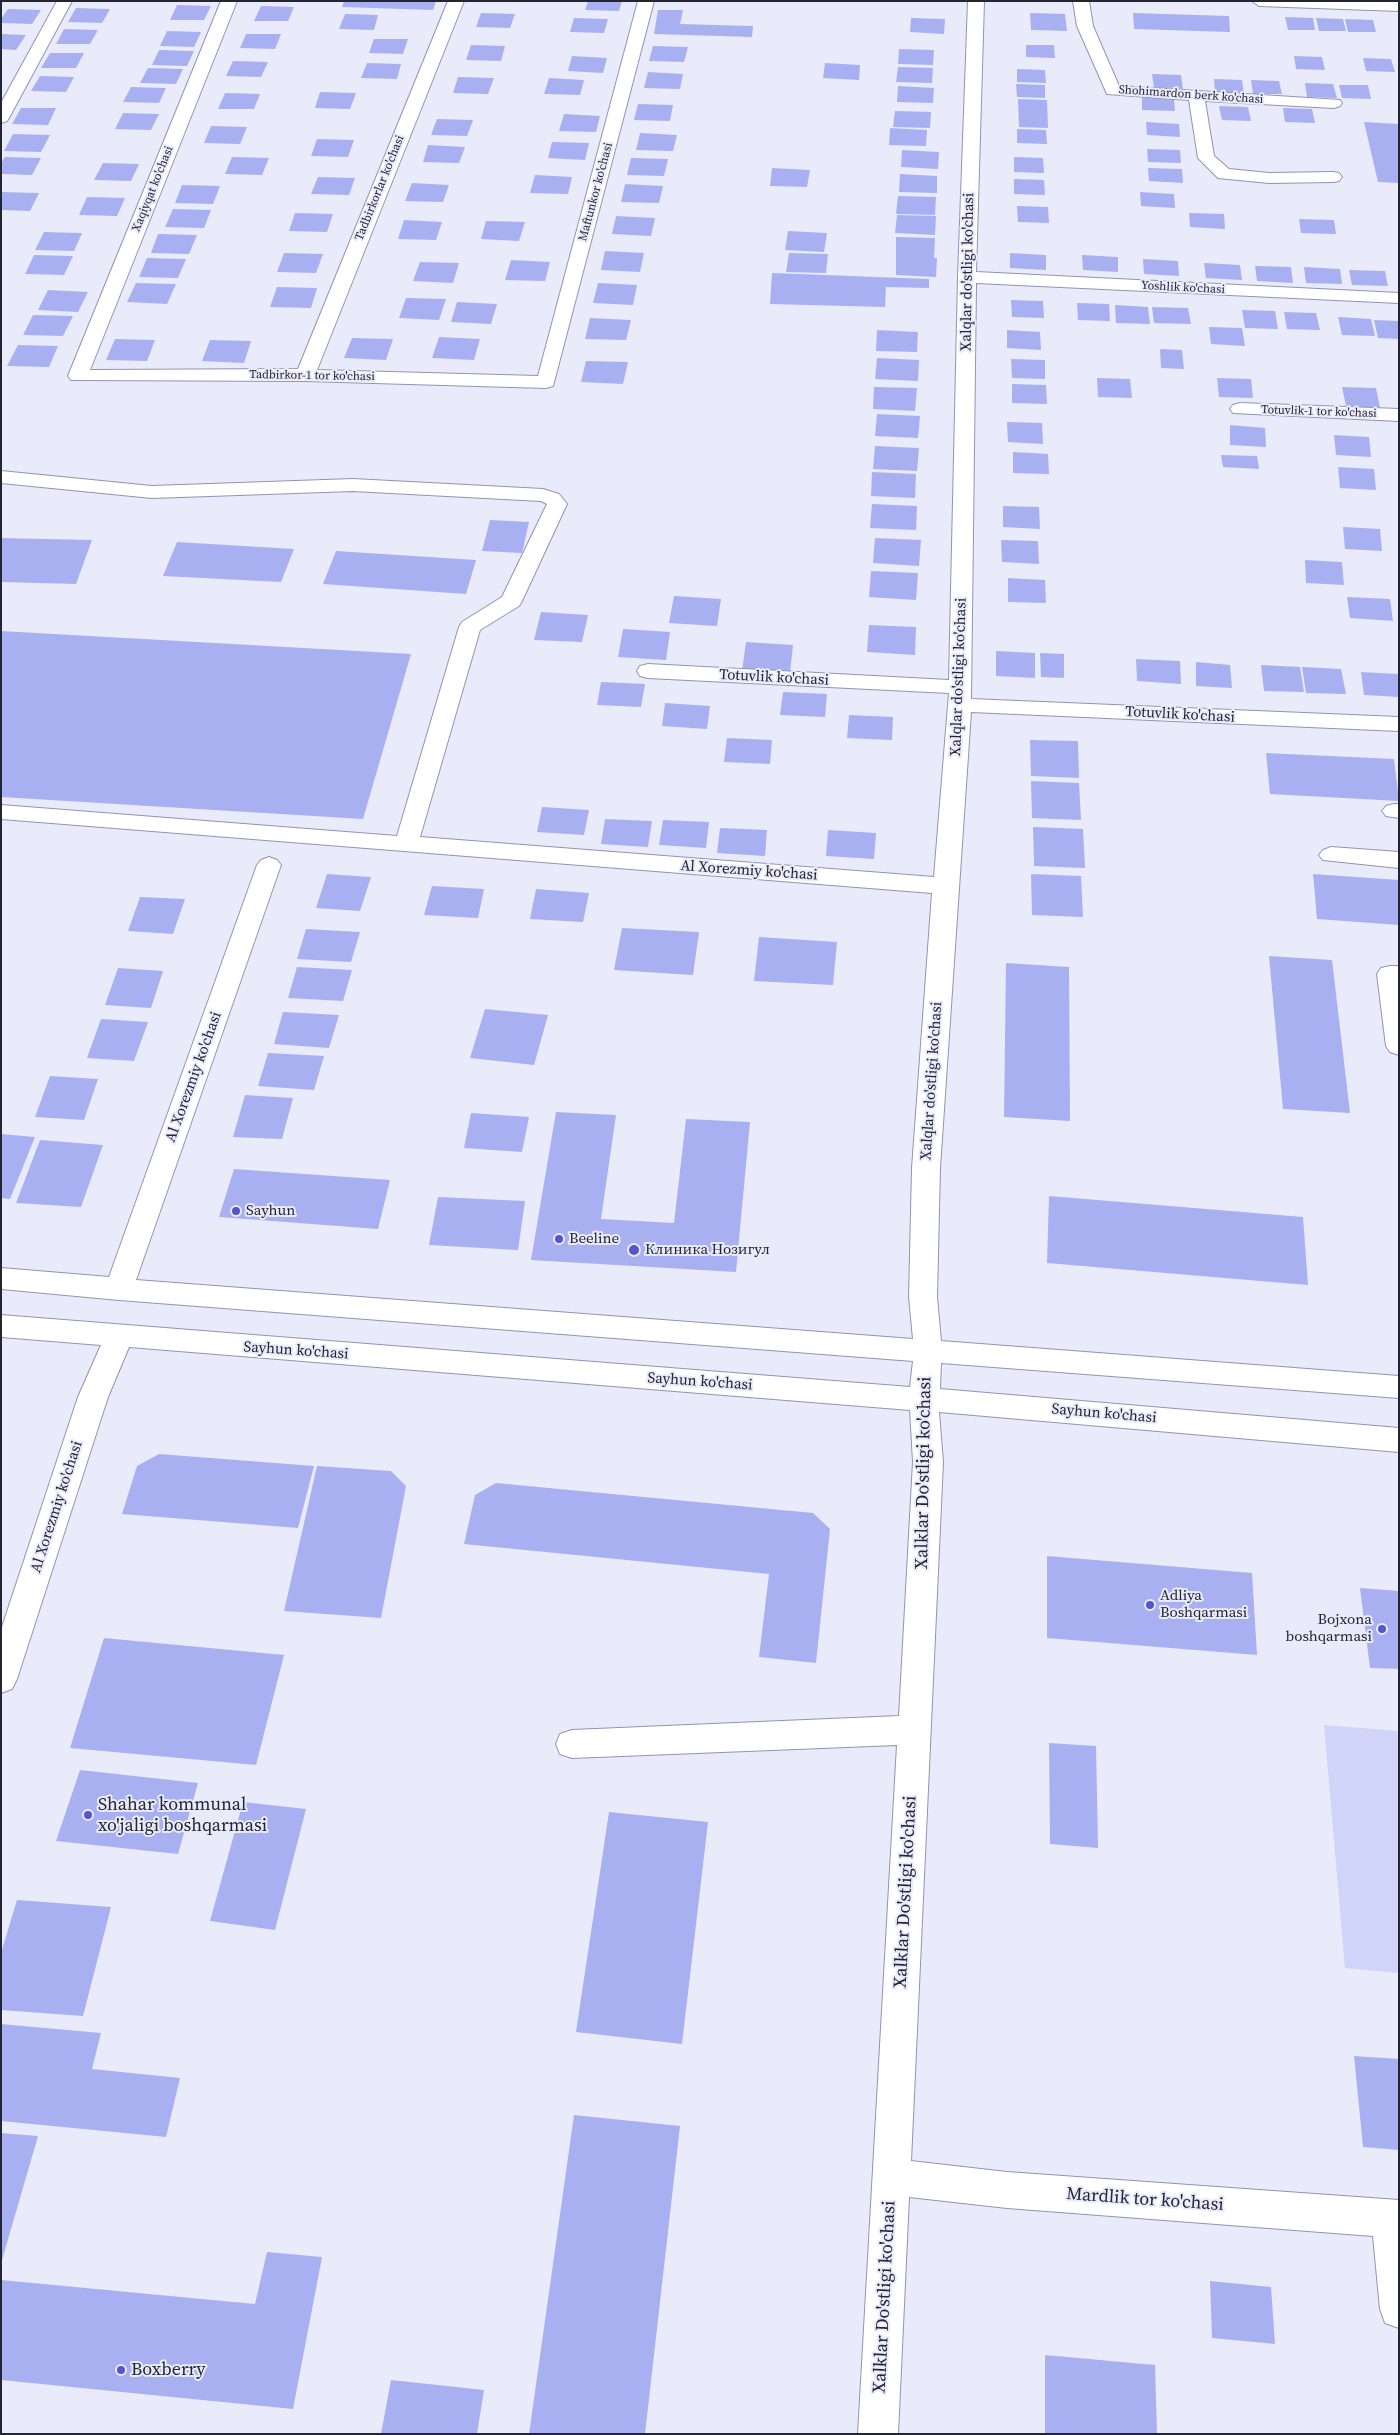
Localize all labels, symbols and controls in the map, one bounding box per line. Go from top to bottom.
street label: Shohimardon berk ko'chasi [1118,83,1264,107]
street label: Tadbirkorlar ko'chasi [352,133,408,243]
street label: Maftunkor ko'chasi [576,141,616,243]
street label: Xaqiyqat ko'chasi [129,144,177,234]
street label: Xalqlar do'stligi ko'chasi [958,193,978,351]
street label: Yoshlik ko'chasi [1141,279,1225,297]
street label: Tadbirkor-1 tor ko'chasi [249,368,375,384]
street label: Totuvlik-1 tor ko'chasi [1261,403,1377,421]
street label: Xalqlar do'stligi ko'chasi [947,597,971,757]
street label: Totuvlik ko'chasi [719,666,829,690]
street label: Totuvlik ko'chasi [1125,703,1235,727]
street label: Al Xorezmiy ko'chasi [680,857,818,885]
street label: Xalqlar do'stligi ko'chasi [917,1001,947,1161]
street label: Al Xorezmiy ko'chasi [162,1009,226,1145]
place label: Sayhun [246,1202,295,1220]
marker: Sayhun [230,1205,242,1217]
place label: Beeline [569,1230,619,1248]
marker: Beeline [553,1233,565,1245]
place label: Клиника Нозигул [645,1241,770,1259]
marker: Клиника Нозигул [627,1243,641,1257]
street label: Sayhun ko'chasi [243,1338,349,1364]
street label: Sayhun ko'chasi [647,1369,753,1395]
street label: Xalklar Do'stligi ko'chasi [912,1376,936,1570]
street label: Sayhun ko'chasi [1051,1400,1157,1428]
street label: Al Xorezmiy ko'chasi [27,1439,87,1575]
place label: Adliya Boshqarmasi [1160,1587,1247,1622]
marker: Adliya Boshqarmasi [1144,1599,1156,1611]
place label: Bojxona boshqarmasi [1285,1611,1372,1646]
marker: Bojxona boshqarmasi [1376,1623,1388,1635]
place label: Shahar kommunal xo'jaligi boshqarmasi [98,1794,267,1836]
street label: Xalklar Do'stligi ko'chasi [890,1795,922,1989]
marker: Shahar kommunal xo'jaligi boshqarmasi [82,1809,94,1821]
street label: Mardlik tor ko'chasi [1066,2184,1224,2216]
street label: Xalklar Do'stligi ko'chasi [869,2200,901,2394]
place label: Boxberry [131,2359,206,2381]
marker: Boxberry [115,2364,127,2376]

